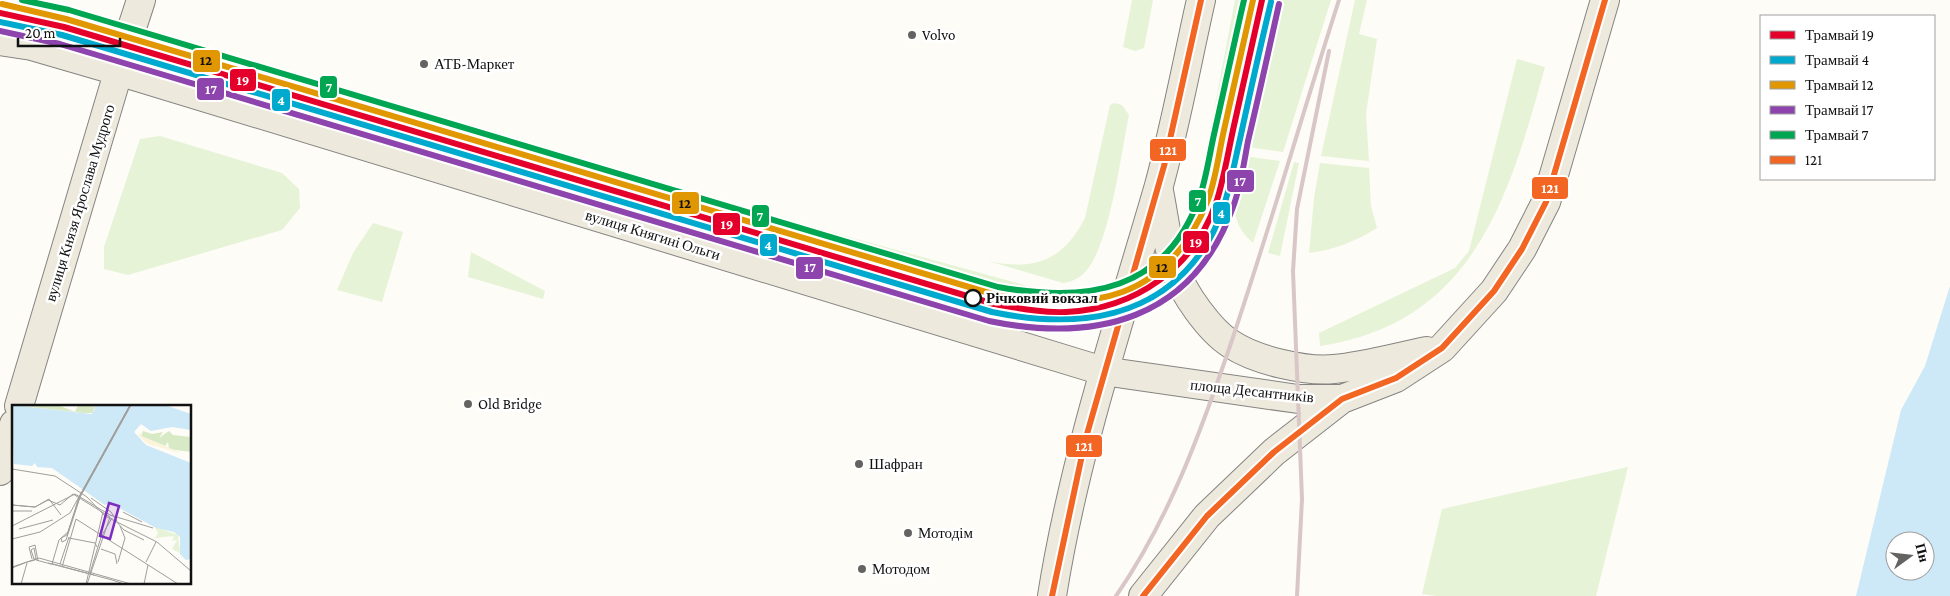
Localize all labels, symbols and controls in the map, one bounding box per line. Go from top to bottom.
scale bar [18,15,120,47]
legend [1760,15,1935,180]
text: 20 m [25,25,56,41]
place label: Volvo [922,27,956,43]
text: Трамвай 19 [1805,27,1874,43]
marker: Volvo [906,29,918,41]
line badge: 12 [192,49,221,73]
text: 12 [200,52,212,68]
text: Трамвай 4 [1805,52,1869,68]
place label: АТБ-Маркет [434,56,515,72]
marker: АТБ-Маркет [418,58,430,70]
line badge: 19 [229,68,257,92]
text: 19 [237,72,249,88]
line badge: 7 [319,75,338,99]
line badge: 17 [196,77,225,101]
text: Трамвай 12 [1805,77,1874,93]
text: 7 [326,79,333,95]
text: 17 [205,81,217,97]
line badge: 4 [271,88,291,112]
text: 4 [277,92,285,108]
text: Трамвай 17 [1805,102,1874,118]
street label: вулиця Князя Ярослава Мудрого [42,103,118,303]
text: Трамвай 7 [1805,127,1869,143]
line badge: 121 [1149,138,1187,162]
text: 121 [1159,142,1177,158]
text: 121 [1805,152,1822,168]
line badge: 17 [1226,169,1255,193]
text: 17 [1234,173,1246,189]
line badge: 121 [1531,176,1569,200]
text: 121 [1541,180,1559,196]
line badge: 7 [1188,189,1207,213]
line badge: 12 [671,191,700,215]
text: 7 [1195,193,1202,209]
text: 12 [679,195,691,211]
line badge: 4 [1212,201,1231,225]
line badge: 7 [751,204,770,228]
text: 4 [1217,205,1225,221]
street label: вулиця Княгині Ольги [584,207,722,263]
text: 7 [757,208,764,224]
line badge: 19 [712,212,741,236]
text: 19 [721,216,733,232]
line badge: 19 [1182,230,1210,254]
line badge: 4 [759,233,778,257]
text: 19 [1190,234,1202,250]
text: 4 [764,237,772,253]
line badge: 12 [1148,255,1177,279]
line badge: 17 [795,256,824,280]
text: 17 [804,259,816,275]
text: 12 [1156,259,1168,275]
marker: Річковий вокзал [964,289,982,307]
place label: Річковий вокзал [986,290,1098,306]
street label: площа Десантників [1189,377,1315,405]
place label: Old Bridge [478,396,542,413]
marker: Old Bridge [462,398,474,410]
inset map [12,405,191,584]
line badge: 121 [1065,434,1103,458]
text: 121 [1075,438,1093,454]
place label: Шафран [869,456,923,472]
marker: Шафран [853,458,865,470]
place label: Мотодім [918,525,973,541]
marker: Мотодім [902,527,914,539]
north arrow [1885,531,1935,581]
text: Пн [1912,541,1933,564]
place label: Мотодом [872,561,931,577]
marker: Мотодом [856,563,868,575]

